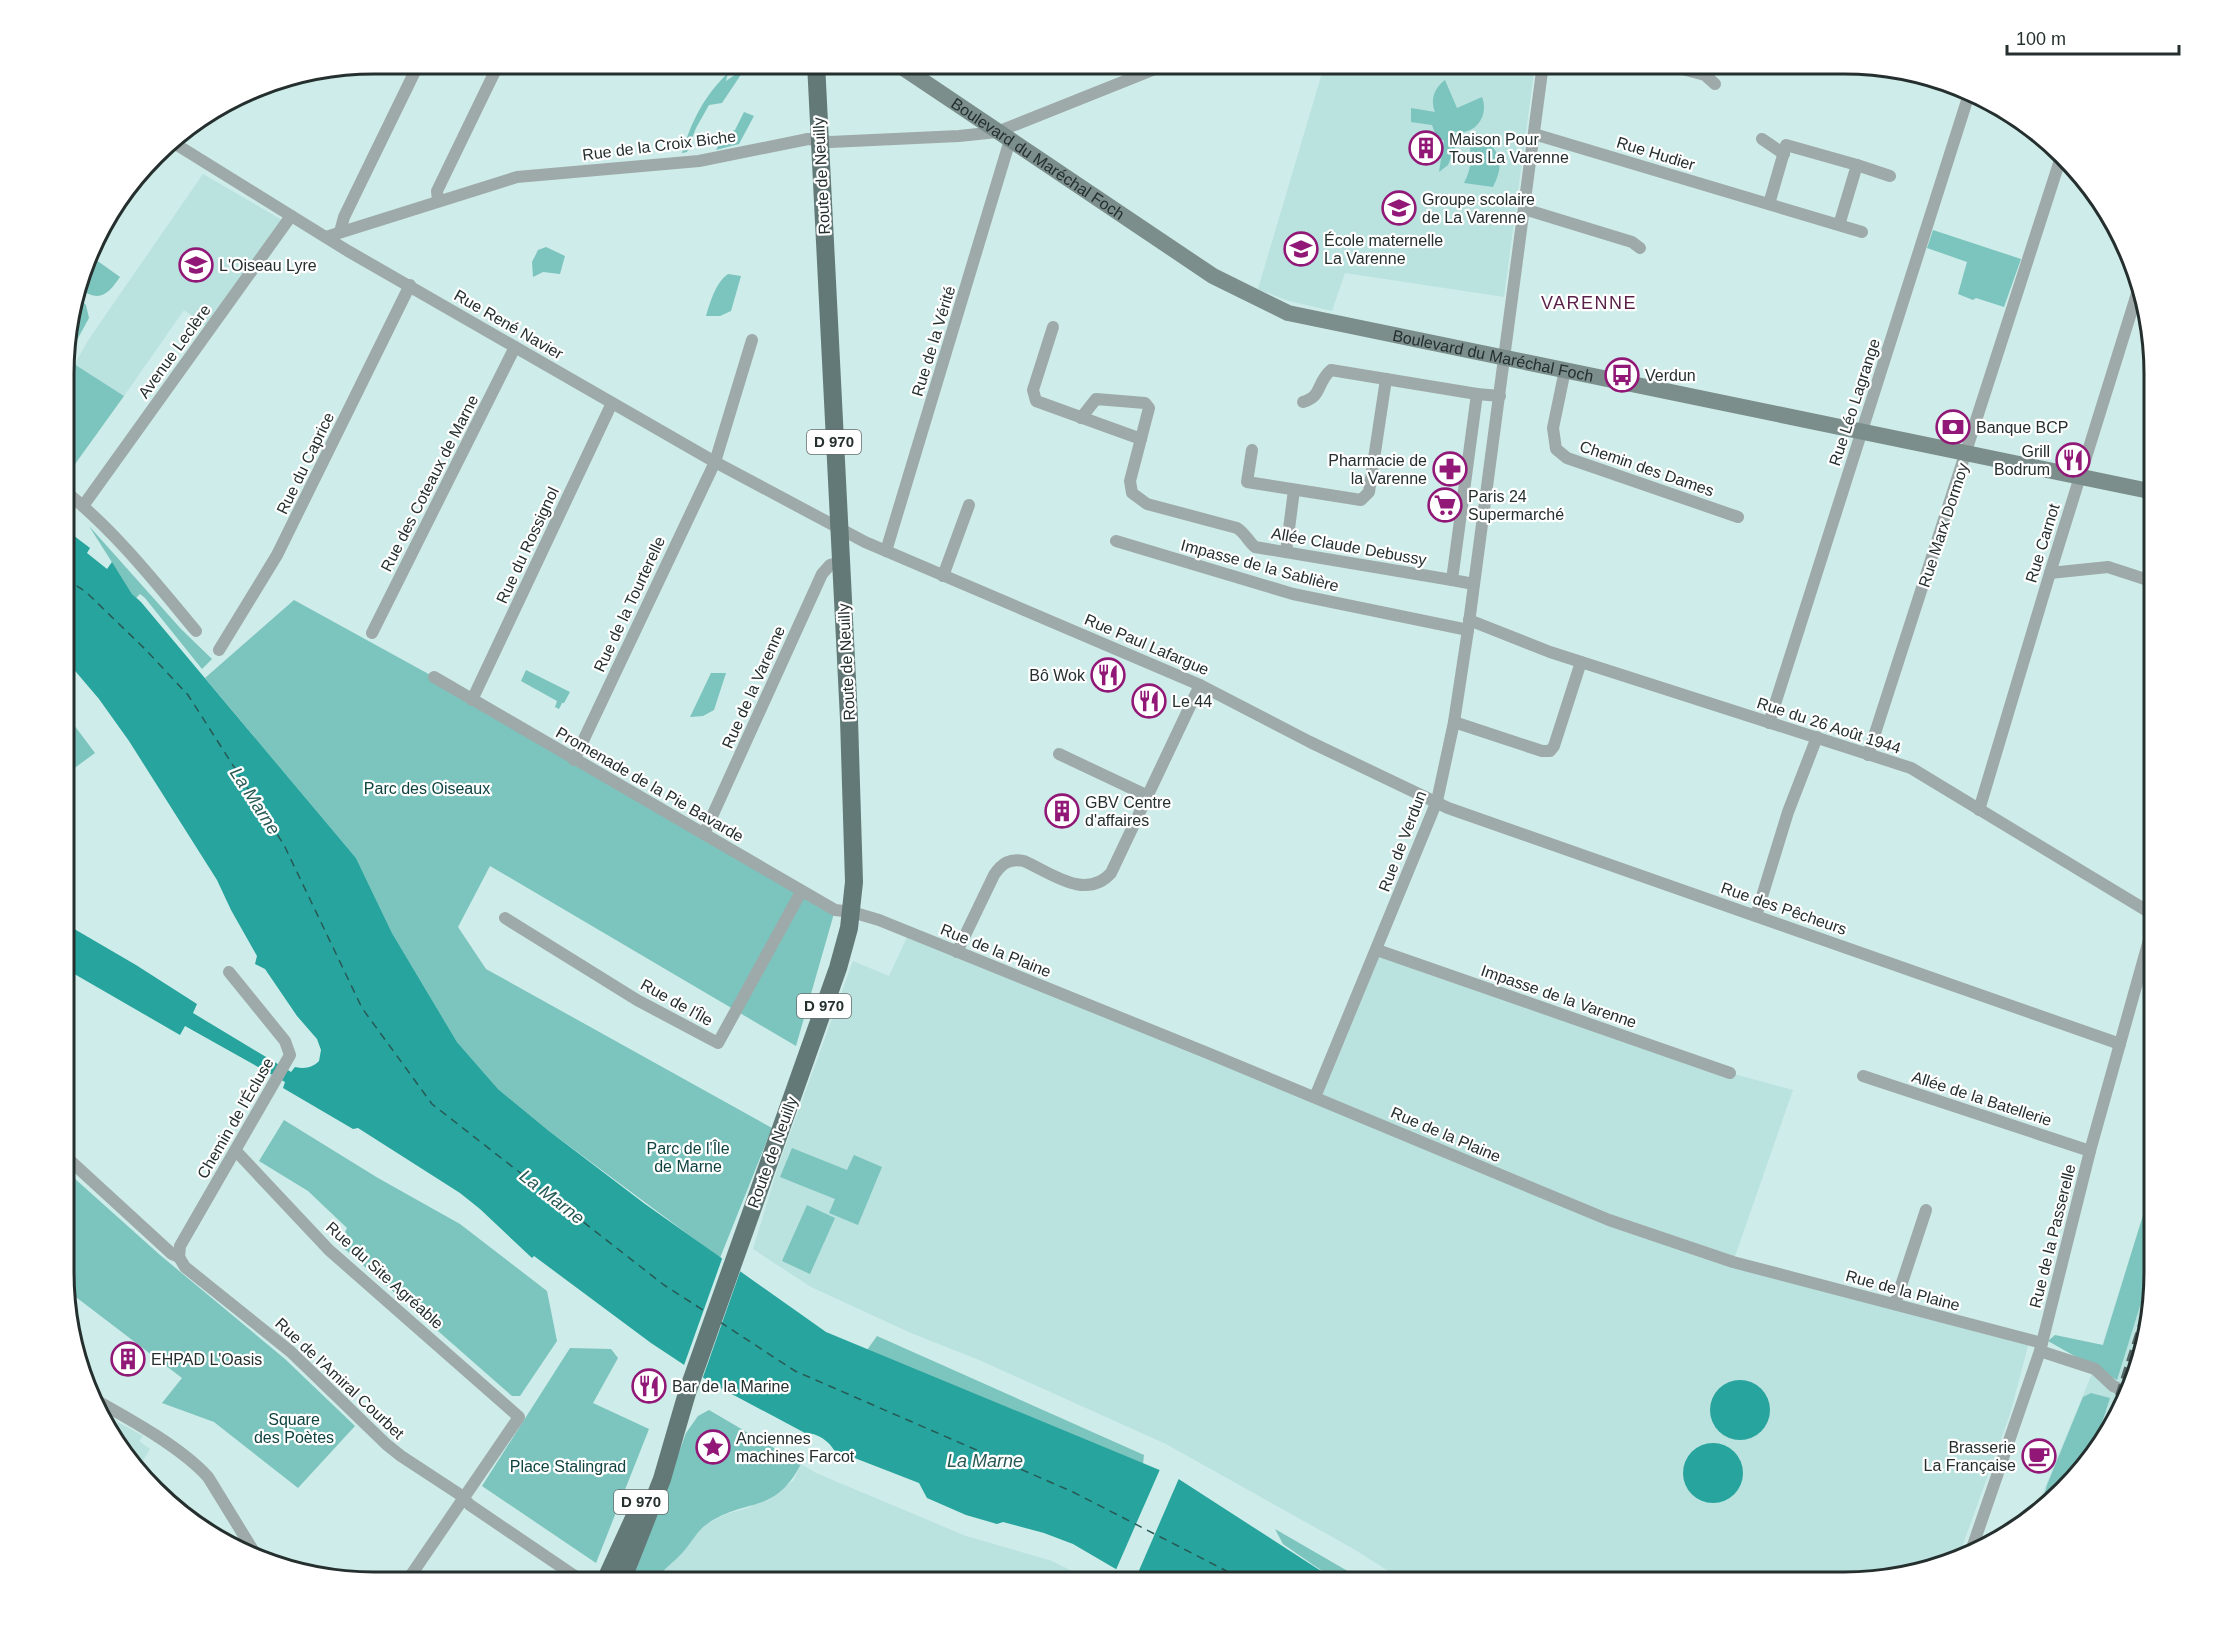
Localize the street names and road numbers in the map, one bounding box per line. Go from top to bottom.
street label: Boulevard du Maréchal Foch [948,95,1127,223]
street label: Route de Neuilly [810,117,833,235]
street label: Rue de la Croix Biche [581,128,737,163]
street label: Rue Hudier [1615,134,1698,174]
street label: Rue de la Vérité [909,284,958,398]
street label: Rue René Navier [451,286,567,363]
street label: Avenue Leclère [135,301,214,401]
street label: Boulevard du Maréchal Foch [1391,327,1595,385]
street label: Rue Léo Lagrange [1826,336,1883,468]
street label: Rue des Coteaux de Marne [377,392,481,574]
street label: Rue du Caprice [273,409,338,517]
road number: D 970 [807,430,861,454]
street label: Chemin des Dames [1578,438,1716,499]
street label: Rue Marx Dormoy [1915,461,1972,590]
street label: Rue du Rossignol [493,484,562,606]
street label: Rue Carnot [2022,501,2063,585]
street label: Allée Claude Debussy [1270,524,1428,569]
street label: Rue de la Tourterelle [591,534,668,675]
street label: Impasse de la Sablière [1179,536,1341,595]
street label: Route de Neuilly [835,603,858,721]
street label: Rue Paul Lafargue [1082,611,1212,678]
street label: Rue de la Varenne [719,623,788,751]
street label: Rue du 26 Août 1944 [1755,694,1903,757]
street label: Promenade de la Pie Bavarde [553,724,747,845]
street label: Rue de Verdun [1375,788,1430,894]
street label: Rue des Pêcheurs [1719,879,1849,938]
street label: Rue de la Plaine [938,921,1054,980]
street label: Impasse de la Varenne [1479,962,1639,1031]
street label: Rue de l'Île [638,975,716,1029]
road number: D 970 [797,994,851,1018]
street label: Chemin de l'Écluse [193,1054,277,1182]
street label: Allée de la Batellerie [1910,1068,2054,1129]
street label: Route de Neuilly [744,1094,801,1210]
street label: Rue de la Plaine [1388,1104,1503,1165]
street label: Rue de la Passerelle [2026,1162,2079,1310]
street label: Rue du Site Agréable [323,1218,447,1332]
street label: Rue de la Plaine [1844,1267,1962,1314]
street label: Rue de l'Amiral Courbet [272,1314,408,1443]
road number: D 970 [614,1490,668,1514]

